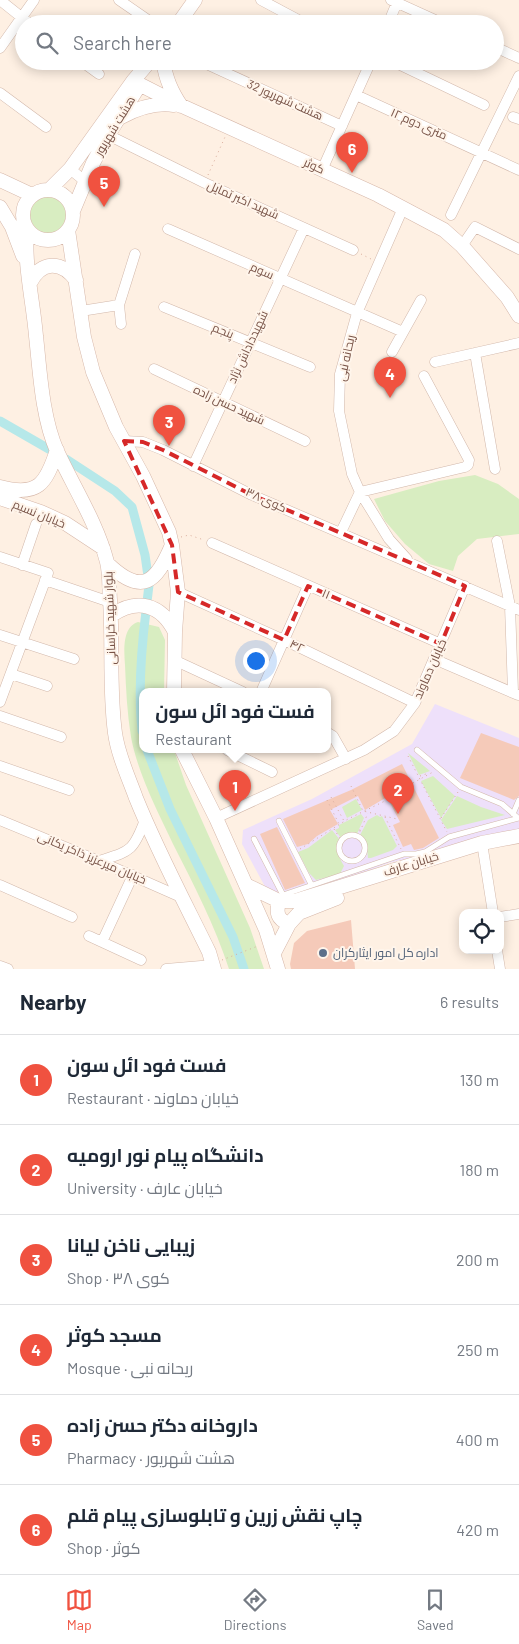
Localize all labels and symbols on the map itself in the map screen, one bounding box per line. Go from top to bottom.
street label: هشت شهریور 32 [245,76,326,123]
street label: هشت شهریور [90,93,138,159]
street label: ۱۲ متری دوم [388,104,450,144]
pin: 6 [336,132,368,173]
street label: کوثر [301,154,327,177]
pin: 5 [88,166,120,207]
street label: شهید اکبر تمایل [205,177,281,222]
street label: سوم [248,259,276,283]
street label: شهیدداداش نژاد [224,308,271,386]
street label: پنجم [209,319,237,344]
street label: ریحانه نبی [333,333,358,382]
pin: 4 [374,357,406,398]
street label: شهید حسن زاده [191,381,267,428]
pin: 3 [153,405,185,446]
street label: کوی ۳۸ [243,484,289,515]
street label: خیابان نسیم [10,496,68,532]
street label: بلوار شهید خراسانی [100,571,119,665]
street label: ۱۱ [320,585,333,601]
street label: ۴۲ [288,636,307,655]
street label: خیابان دماوند [410,636,449,701]
your location [243,648,269,674]
pin: 1 [219,770,251,811]
pin: 2 [382,773,414,814]
street label: خیابان میرعزیز ذاکر یکانی [36,828,149,887]
street label: خیابان عارف [381,848,440,879]
place label: اداره کل امور ایثارکران [333,945,439,960]
marker: اداره کل امور ایثارکران [317,947,329,959]

